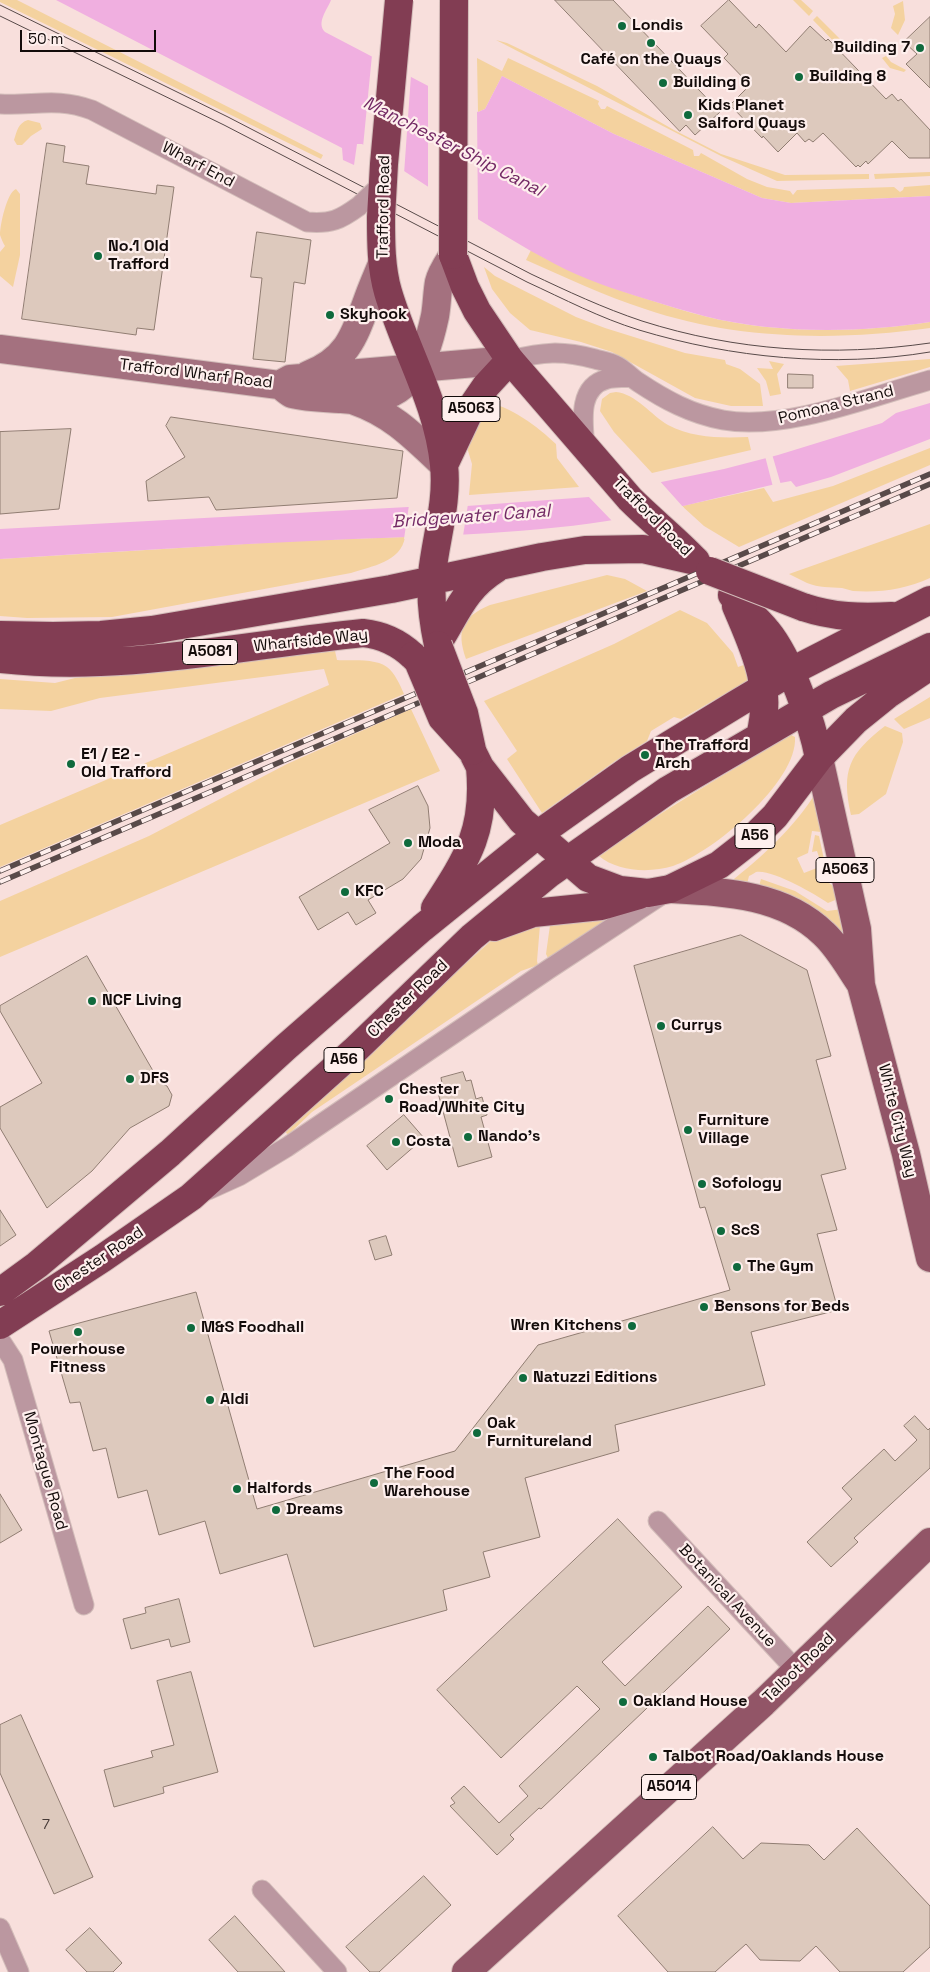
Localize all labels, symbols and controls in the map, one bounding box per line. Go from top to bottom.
place label: Londis [632,16,683,36]
scale bar [22,20,159,52]
marker: Londis [616,20,628,32]
text: 50 m [28,29,63,48]
marker: Café on the Quays [645,37,657,49]
place label: Building 7 [834,38,910,58]
marker: Building 7 [914,42,926,54]
place label: Café on the Quays [580,50,722,70]
place label: Building 8 [809,67,886,87]
marker: Building 8 [793,71,805,83]
place label: Building 6 [673,73,750,93]
marker: Building 6 [657,77,669,89]
water label: Manchester Ship Canal [359,92,547,202]
place label: Kids Planet Salford Quays [698,96,806,134]
marker: Kids Planet Salford Quays [682,109,694,121]
street label: Wharf End [158,138,238,192]
street label: Trafford Road [373,155,395,259]
place label: No.1 Old Trafford [108,237,169,275]
marker: No.1 Old Trafford [92,250,104,262]
place label: Skyhook [340,305,407,325]
marker: Skyhook [324,309,336,321]
street label: Trafford Wharf Road [118,355,274,393]
street label: Pomona Strand [776,381,896,429]
road number: A5063 [442,396,500,422]
street label: Trafford Road [609,474,695,560]
water label: Bridgewater Canal [391,501,551,533]
street label: Wharfside Way [253,625,369,657]
road number: A5081 [182,640,238,664]
place label: The Trafford Arch [655,736,749,774]
place label: E1 / E2 - Old Trafford [81,745,171,783]
marker: The Trafford Arch [639,749,651,761]
marker: E1 / E2 - Old Trafford [65,758,77,770]
road number: A56 [735,824,775,848]
place label: Moda [418,833,461,853]
marker: Moda [402,837,414,849]
road number: A5063 [816,858,874,882]
place label: KFC [355,882,384,902]
marker: KFC [339,886,351,898]
street label: Chester Road [364,956,452,1042]
place label: NCF Living [102,991,182,1011]
marker: NCF Living [86,995,98,1007]
place label: Currys [671,1016,722,1036]
marker: Currys [655,1020,667,1032]
road number: A56 [324,1048,364,1072]
street label: White City Way [874,1062,920,1180]
place label: DFS [140,1069,169,1089]
marker: DFS [124,1073,136,1085]
place label: Chester Road/White City [399,1080,525,1118]
marker: Chester Road/White City [383,1093,395,1105]
place label: Furniture Village [698,1111,769,1149]
marker: Furniture Village [682,1124,694,1136]
place label: Nando's [478,1127,540,1147]
marker: Nando's [462,1131,474,1143]
place label: Costa [406,1132,451,1152]
marker: Costa [390,1136,402,1148]
place label: Sofology [712,1174,782,1194]
marker: Sofology [696,1178,708,1190]
place label: ScS [731,1221,760,1241]
street label: Chester Road [51,1223,147,1297]
marker: ScS [715,1225,727,1237]
place label: The Gym [747,1257,814,1277]
marker: The Gym [731,1261,743,1273]
place label: Bensons for Beds [714,1297,850,1317]
marker: Bensons for Beds [698,1301,710,1313]
place label: Wren Kitchens [510,1316,622,1336]
place label: M&S Foodhall [201,1318,304,1338]
marker: Wren Kitchens [626,1320,638,1332]
marker: M&S Foodhall [185,1322,197,1334]
marker: Powerhouse Fitness [72,1326,84,1338]
place label: Powerhouse Fitness [31,1340,125,1378]
place label: Natuzzi Editions [533,1368,657,1388]
marker: Natuzzi Editions [517,1372,529,1384]
place label: Aldi [220,1390,249,1410]
marker: Aldi [204,1394,216,1406]
street label: Montague Road [19,1409,71,1533]
place label: Oak Furnitureland [487,1414,592,1452]
marker: Oak Furnitureland [471,1427,483,1439]
place label: The Food Warehouse [384,1464,470,1502]
marker: The Food Warehouse [368,1477,380,1489]
place label: Halfords [247,1479,312,1499]
marker: Halfords [231,1483,243,1495]
place label: Dreams [286,1500,343,1520]
marker: Dreams [270,1504,282,1516]
street label: Botanical Avenue [674,1541,780,1651]
street label: Talbot Road [759,1629,839,1707]
place label: Oakland House [633,1692,747,1712]
marker: Oakland House [617,1696,629,1708]
place label: Talbot Road/Oaklands House [663,1747,884,1767]
marker: Talbot Road/Oaklands House [647,1751,659,1763]
road number: A5014 [642,1774,696,1800]
house number: 7 [42,1817,50,1833]

